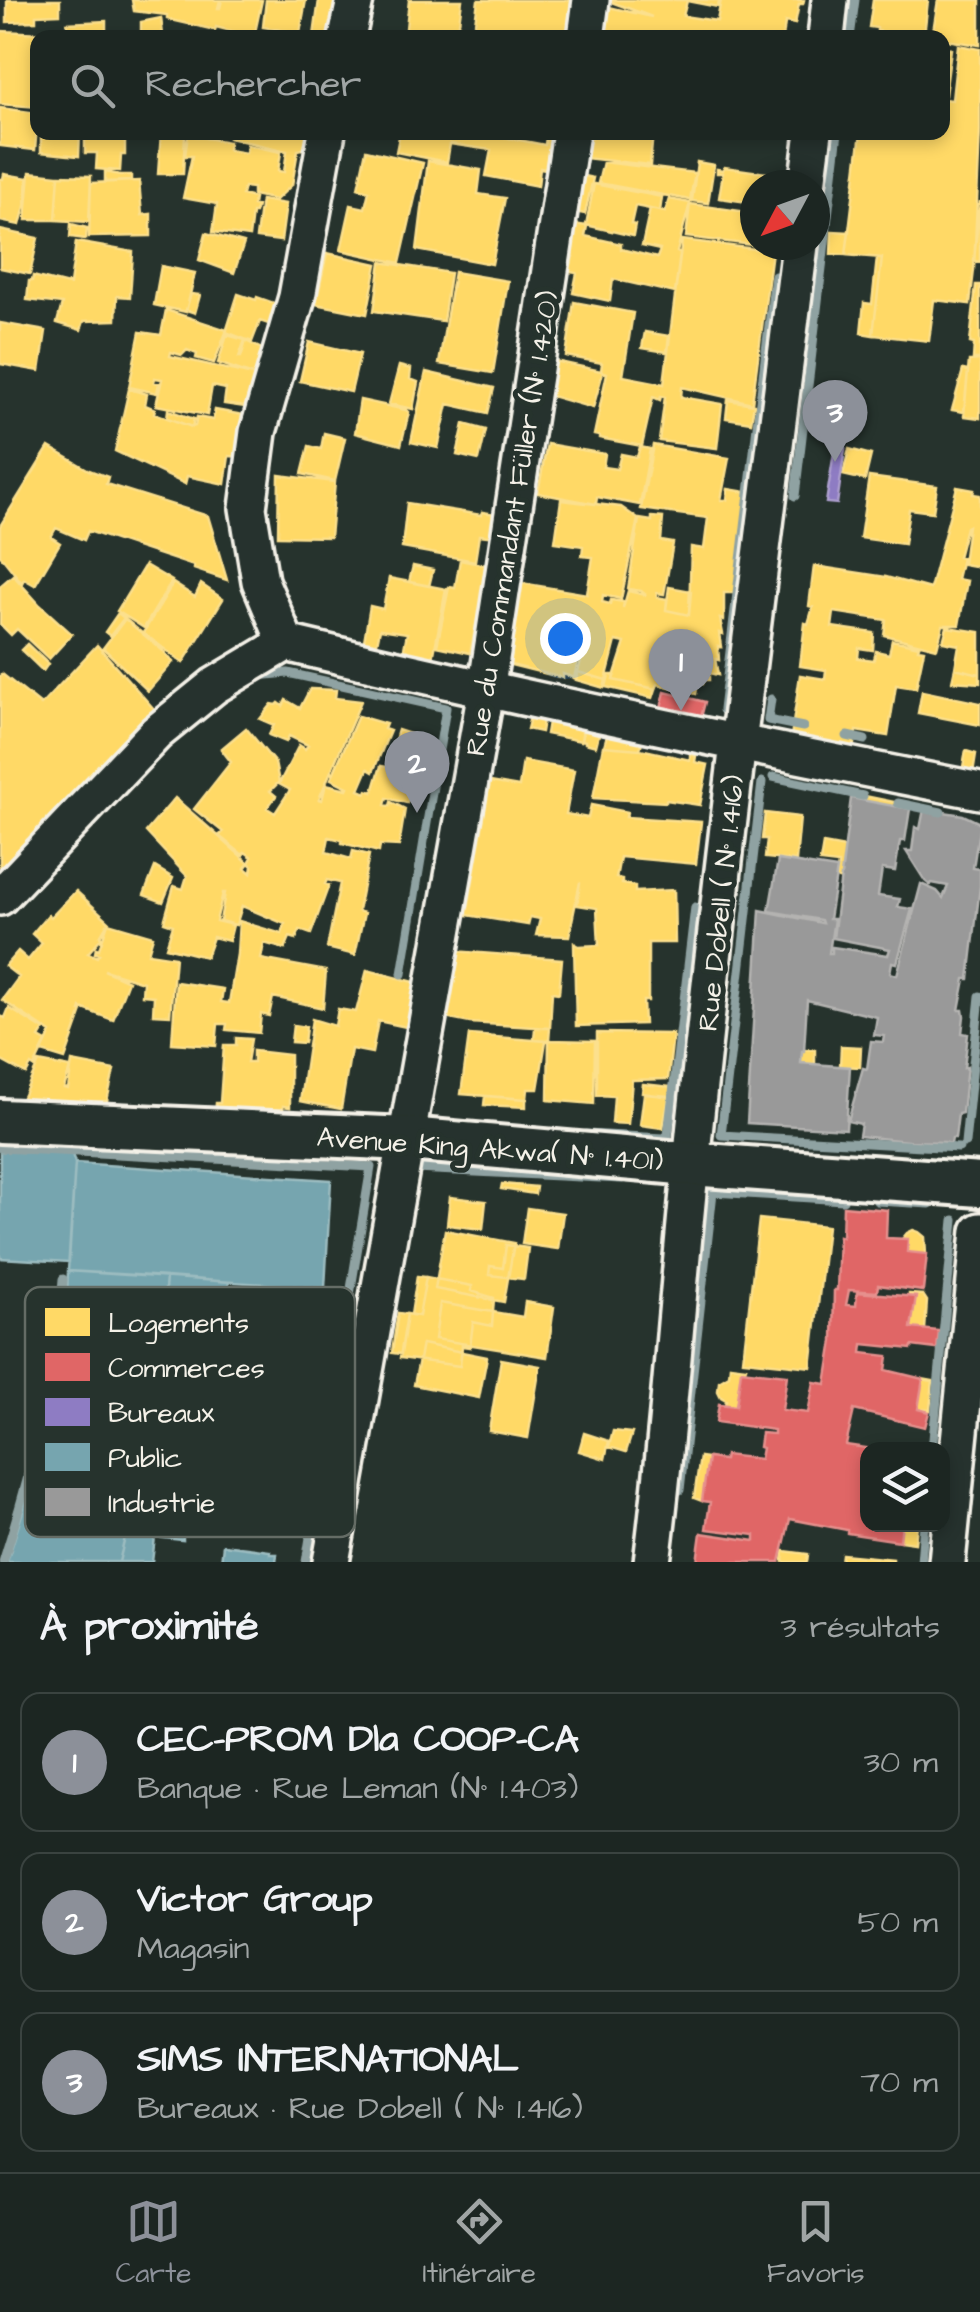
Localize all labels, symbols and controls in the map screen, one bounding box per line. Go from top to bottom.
search box [30,30,950,140]
icon: search [65,58,120,113]
text: Rechercher [145,59,361,111]
north arrow [740,170,830,260]
street label: Rue du Commandant Füller (N° 1.420) [456,288,569,759]
pin: 3 [802,380,868,462]
your location [540,613,591,664]
pin: 1 [648,628,714,711]
pin: 2 [384,730,450,813]
street label: Rue Dobell ( N° 1.416) [689,773,754,1033]
street label: Avenue King Akwa( N° 1.401) [315,1118,665,1182]
legend [25,1287,355,1537]
text: Logements [108,1304,249,1344]
text: Commerces [108,1349,265,1388]
text: Bureaux [108,1394,215,1433]
text: Public [108,1439,182,1478]
map controls [860,1442,950,1532]
button: layers [860,1442,950,1532]
text: Industrie [108,1484,215,1523]
text: À proximité [40,1598,259,1656]
text: 3 résultats [780,1605,940,1650]
text: CEC-PROM Dla COOP-CA [137,1714,579,1766]
text: 1 [72,1740,77,1785]
text: 30 m [864,1740,938,1785]
text: Banque · Rue Leman (N° 1.403) [137,1766,578,1811]
text: Victor Group [137,1874,373,1926]
text: 2 [65,1900,84,1945]
text: 50 m [857,1900,938,1945]
text: Magasin [137,1926,249,1971]
text: SIMS INTERNATIONAL [137,2034,519,2086]
text: 3 [66,2060,83,2105]
text: 70 m [860,2060,938,2105]
text: Bureaux · Rue Dobell ( N° 1.416) [137,2086,583,2131]
tab: Carte [115,2194,191,2293]
tab: Itinéraire [422,2194,536,2293]
tab: Favoris [767,2194,865,2293]

